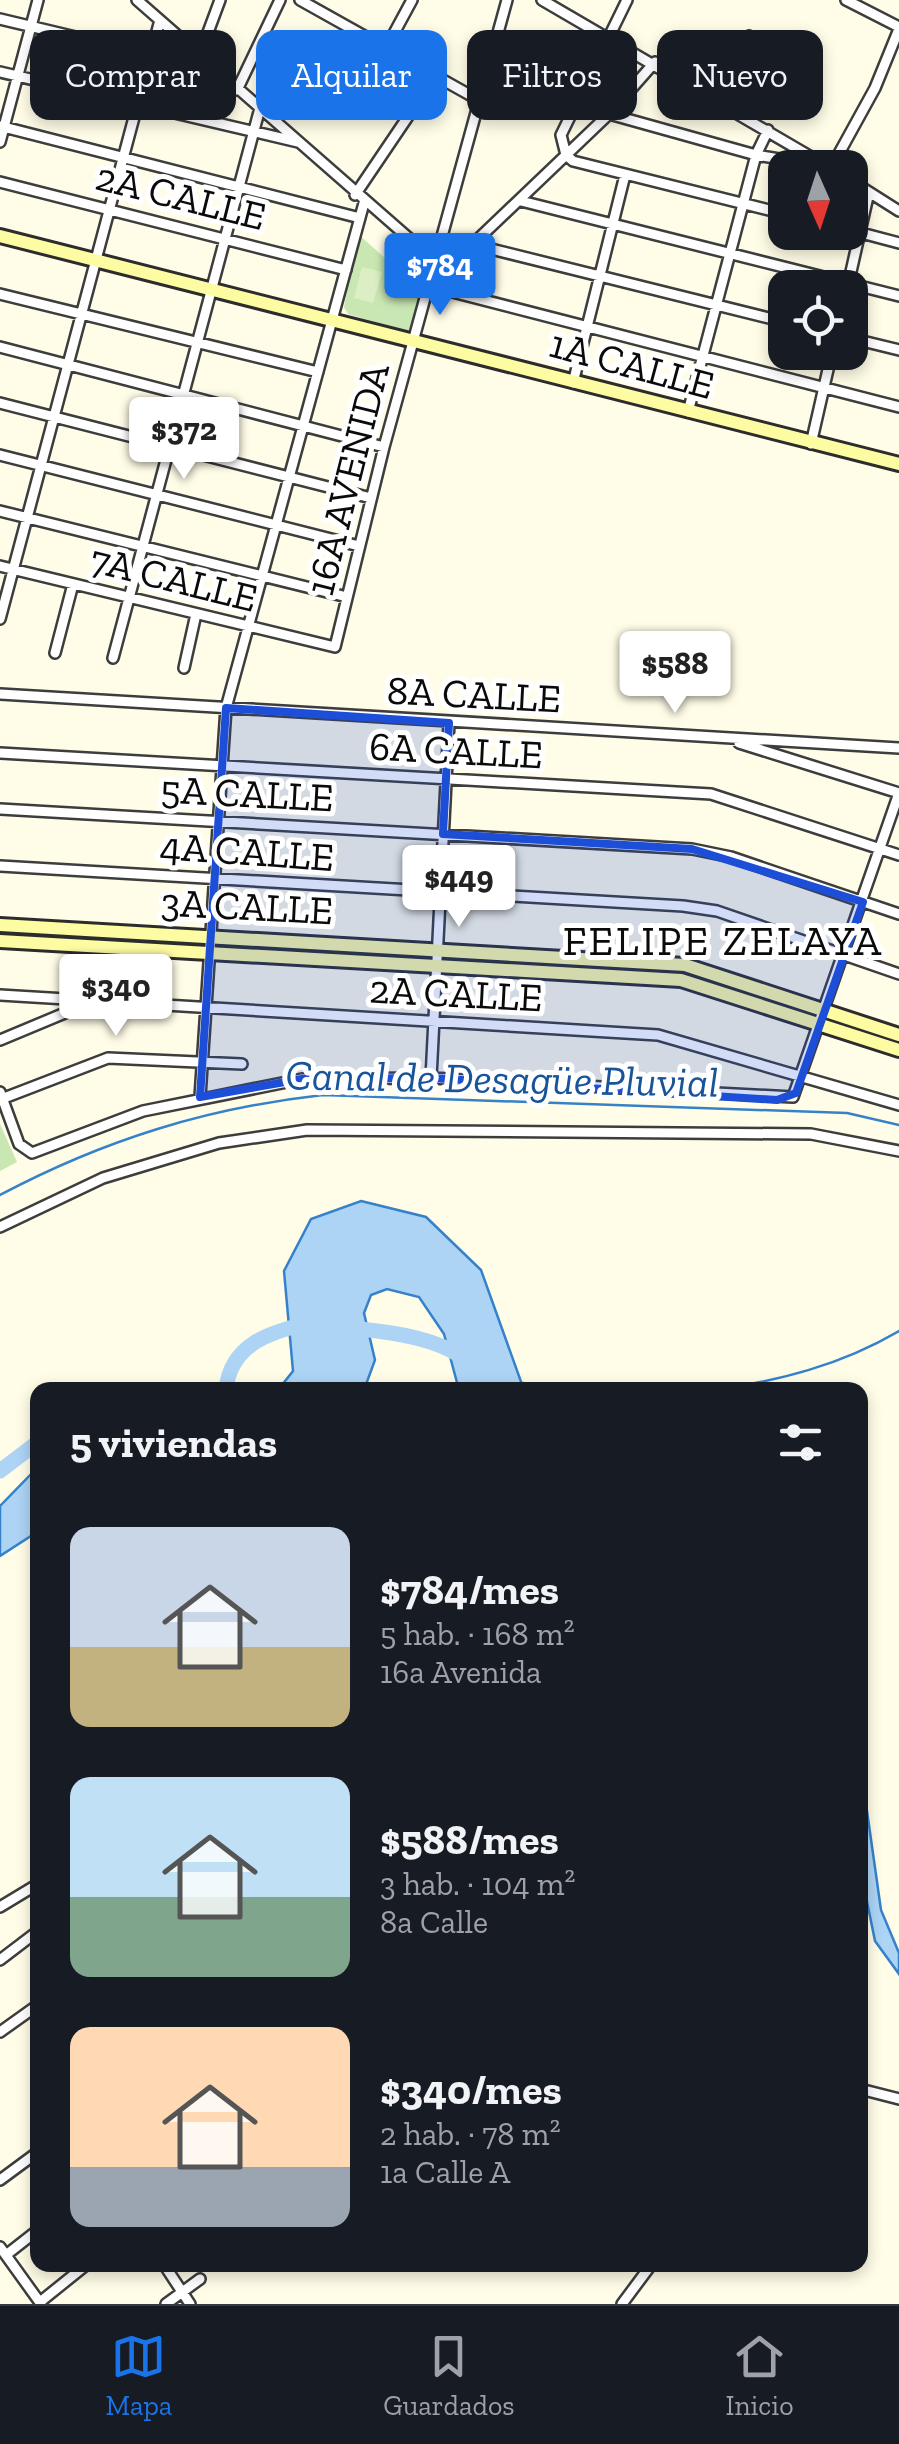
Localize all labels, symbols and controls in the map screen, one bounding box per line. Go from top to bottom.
chip: Comprar [30,30,236,120]
chip: Alquilar [256,30,447,120]
chip: Filtros [467,30,637,120]
chip: Nuevo [657,30,823,120]
north arrow [768,150,868,250]
map controls [768,150,868,370]
street label: 2A CALLE [91,152,271,240]
pin: $784 [381,233,499,318]
text: $784 [406,246,474,284]
button: locate [768,270,868,370]
street label: 1A CALLE [545,319,719,409]
street label: 16A AVENIDA [295,357,399,600]
pin: $372 [125,397,243,482]
text: $372 [151,410,217,448]
street label: 7A CALLE [86,534,262,622]
pin: $588 [616,631,734,716]
text: $588 [642,644,708,682]
street label: 8A CALLE [386,665,562,723]
street label: 6A CALLE [368,721,544,779]
street label: 5A CALLE [159,765,335,821]
street label: 4A CALLE [158,821,336,881]
pin: $449 [400,845,518,930]
text: $449 [424,858,494,896]
street label: 3A CALLE [160,878,334,934]
district label: FELIPE ZELAYA [563,915,883,966]
pin: $340 [57,954,175,1039]
street label: 2A CALLE [368,965,544,1021]
text: $340 [81,967,151,1005]
water label: Canal de Desagüe Pluvial [285,1049,719,1108]
icon: filters [773,1415,828,1470]
text: 5 viviendas [70,1417,277,1468]
text: $784/mes [380,1564,559,1615]
icon: home [150,1567,270,1687]
text: 5 hab. · 168 m² [380,1615,575,1653]
text: 16a Avenida [380,1653,541,1691]
text: $588/mes [380,1814,559,1865]
icon: home [150,1817,270,1937]
text: 3 hab. · 104 m² [380,1865,575,1903]
text: 8a Calle [380,1903,488,1941]
text: $340/mes [380,2064,562,2115]
icon: home [150,2067,270,2187]
text: 2 hab. · 78 m² [380,2115,560,2153]
text: 1a Calle A [380,2153,510,2191]
tab: Mapa [105,2329,172,2422]
tab: Guardados [383,2329,515,2422]
tab: Inicio [725,2329,794,2422]

